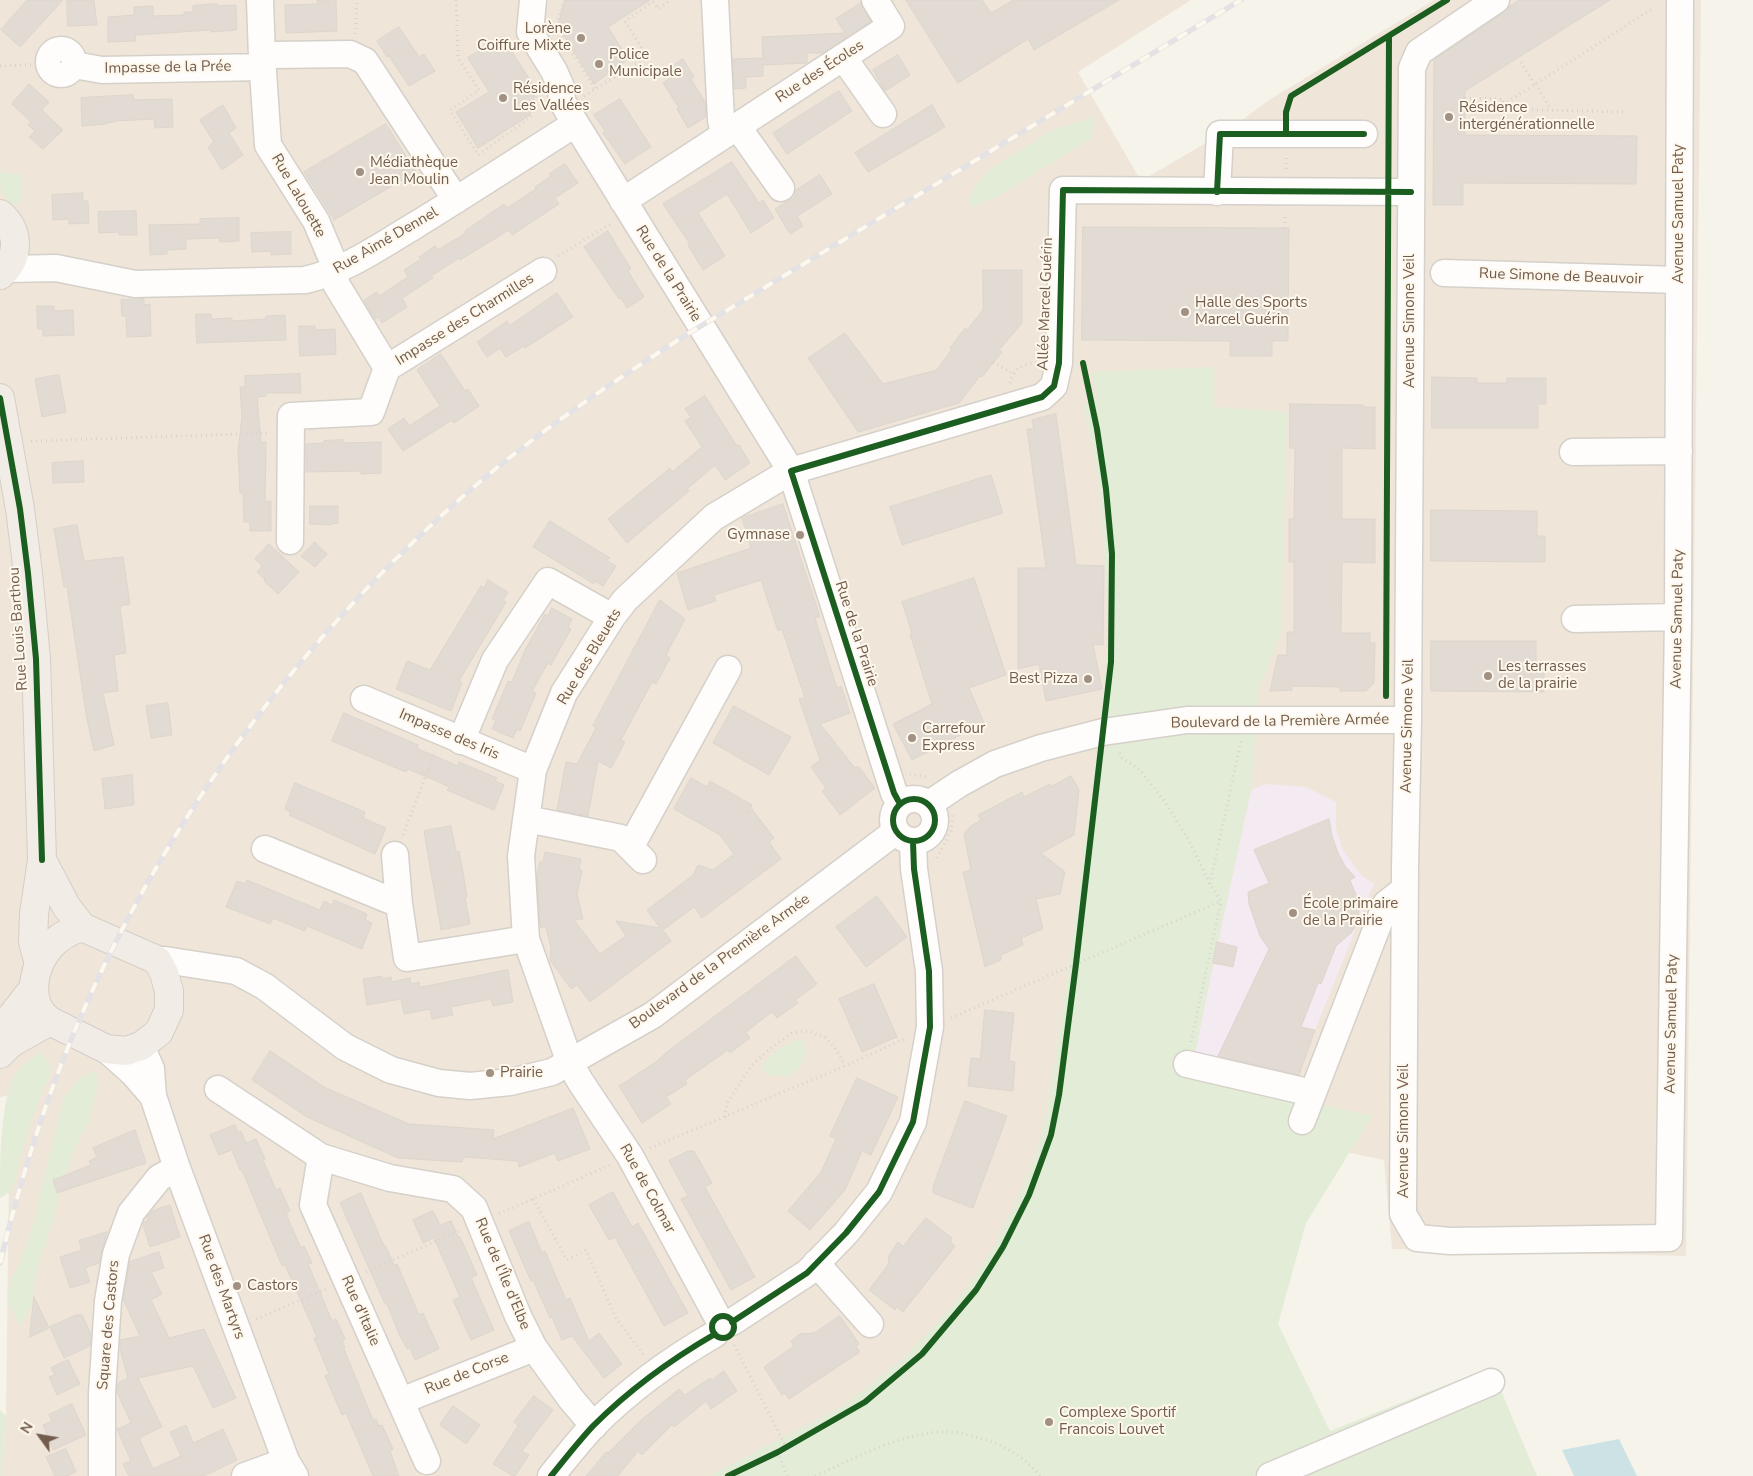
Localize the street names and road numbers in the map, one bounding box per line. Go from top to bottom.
street label: Rue des Écoles [773,37,867,107]
street label: Impasse de la Prée [104,58,232,78]
street label: Avenue Samuel Paty [1670,144,1688,284]
street label: Rue Lalouette [267,151,329,241]
street label: Rue Aimé Dennel [330,204,442,278]
street label: Rue de la Prairie [631,223,705,325]
street label: Allée Marcel Guérin [1035,237,1057,371]
street label: Avenue Simone Veil [1401,254,1419,388]
street label: Rue Simone de Beauvoir [1479,265,1643,289]
street label: Impasse des Charmilles [393,270,537,370]
street label: Avenue Samuel Paty [1668,549,1688,689]
street label: Rue Louis Barthou [6,567,32,691]
street label: Rue de la Prairie [830,579,882,689]
street label: Rue des Bleuets [554,605,626,709]
street label: Avenue Simone Veil [1398,659,1418,793]
street label: Impasse des Iris [396,706,502,764]
street label: Boulevard de la Première Armée [1171,711,1389,733]
street label: Boulevard de la Première Armée [626,891,814,1033]
street label: Avenue Samuel Paty [1662,954,1682,1094]
street label: Avenue Simone Veil [1395,1064,1413,1198]
street label: Rue de Colmar [615,1141,679,1237]
street label: Rue de l'Île d'Elbe [470,1215,534,1333]
street label: Rue des Martyrs [194,1232,248,1342]
street label: Square des Castors [94,1259,124,1391]
street label: Rue d'Italie [336,1273,384,1349]
street label: Rue de Corse [422,1349,512,1399]

